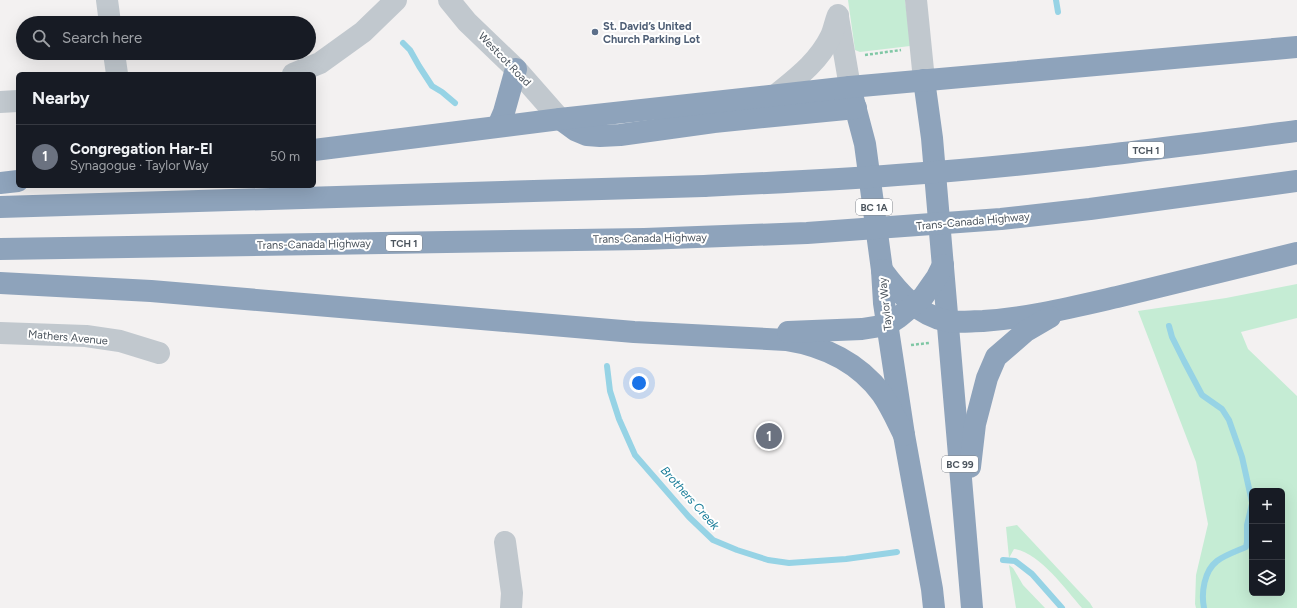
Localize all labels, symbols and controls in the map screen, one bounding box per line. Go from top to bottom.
search box [16,16,316,60]
place label: St. David’s United Church Parking Lot [603,20,701,46]
icon: search [30,27,52,49]
marker: St. David’s United Church Parking Lot [590,27,600,37]
text: Search here [62,29,142,47]
street label: Westcot Road [476,30,534,89]
text: Nearby [32,88,90,108]
text: Congregation Har-El [70,140,212,158]
road number: TCH 1 [1128,142,1164,158]
text: 1 [42,149,48,164]
text: 50 m [270,149,300,164]
text: Synagogue · Taylor Way [70,158,209,173]
road number: BC 1A [856,199,892,215]
street label: Trans-Canada Highway [916,210,1031,233]
street label: Trans-Canada Highway [593,231,707,246]
road number: TCH 1 [386,235,422,251]
street label: Trans-Canada Highway [257,237,371,252]
street label: Taylor Way [876,277,895,331]
street label: Mathers Avenue [28,328,108,347]
your location [629,373,649,393]
pin: 1 [756,421,782,451]
road number: BC 99 [942,456,978,472]
water label: Brothers Creek [658,463,723,534]
map controls [1249,488,1285,596]
button: + [1249,488,1285,524]
button: − [1249,524,1285,560]
button: layers [1249,560,1285,596]

